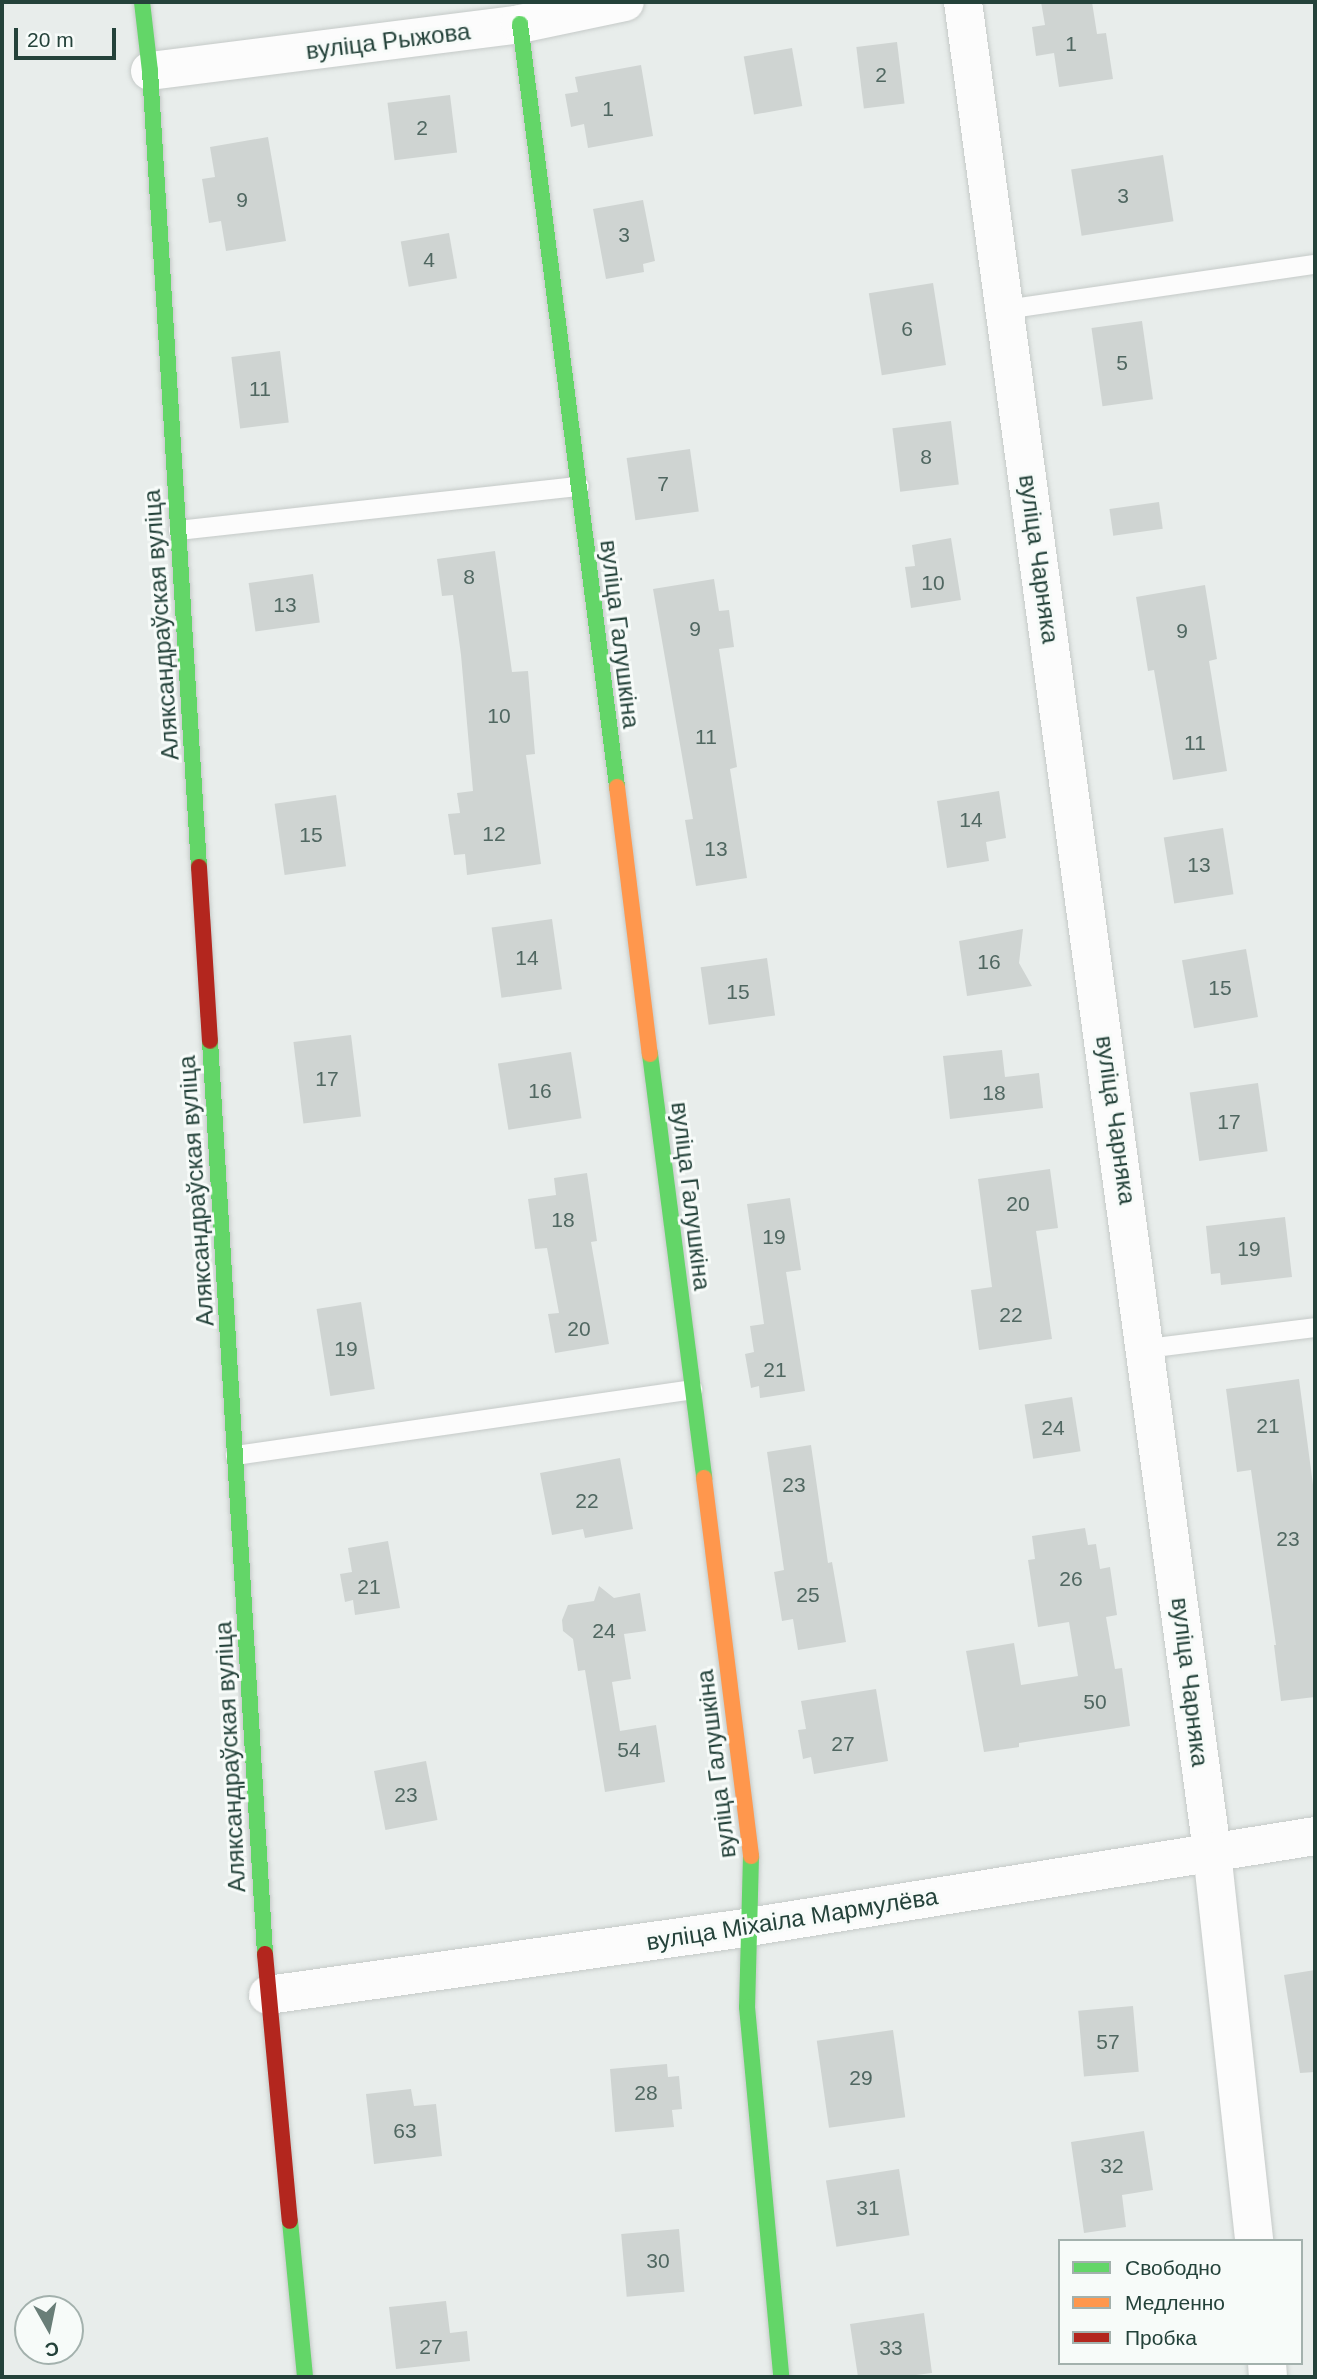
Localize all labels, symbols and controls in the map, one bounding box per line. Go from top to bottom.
scale bar [18,14,119,58]
street label: вуліца Рыжова [304,17,472,65]
text: 20 m [27,28,74,51]
house number: 1 [1065,31,1077,57]
house number: 2 [875,62,887,88]
house number: 1 [602,96,614,122]
house number: 2 [416,115,428,141]
house number: 3 [1117,183,1129,209]
house number: 9 [236,187,248,213]
house number: 3 [618,222,630,248]
house number: 4 [423,247,435,273]
house number: 6 [901,316,913,342]
house number: 5 [1116,350,1128,376]
house number: 11 [249,376,271,402]
house number: 8 [920,444,932,470]
house number: 7 [657,471,669,497]
street label: вуліца Чарняка [1013,473,1065,645]
street label: Аляксандраўская вуліца [137,489,185,761]
street label: вуліца Галушкіна [594,538,646,730]
house number: 8 [463,564,475,590]
house number: 10 [921,570,945,596]
house number: 13 [273,592,297,618]
house number: 9 [689,616,701,642]
house number: 9 [1176,618,1188,644]
house number: 10 [487,703,511,729]
house number: 11 [695,724,717,750]
house number: 11 [1184,730,1206,756]
house number: 14 [959,807,983,833]
house number: 12 [482,821,506,847]
house number: 15 [299,822,323,848]
house number: 13 [704,836,728,862]
house number: 13 [1187,852,1211,878]
house number: 14 [515,945,539,971]
house number: 16 [977,949,1001,975]
house number: 15 [1208,975,1232,1001]
house number: 15 [726,979,750,1005]
street label: вуліца Чарняка [1090,1034,1142,1206]
street label: Аляксандраўская вуліца [172,1055,220,1327]
house number: 17 [315,1066,339,1092]
house number: 16 [528,1078,552,1104]
house number: 18 [982,1080,1006,1106]
street label: вуліца Галушкіна [665,1100,717,1292]
house number: 17 [1217,1109,1241,1135]
house number: 20 [1006,1191,1030,1217]
house number: 18 [551,1207,575,1233]
house number: 19 [762,1224,786,1250]
house number: 19 [1237,1236,1261,1262]
house number: 22 [999,1302,1023,1328]
house number: 20 [567,1316,591,1342]
house number: 19 [334,1336,358,1362]
house number: 21 [763,1357,787,1383]
house number: 21 [1256,1413,1280,1439]
house number: 24 [1041,1415,1065,1441]
house number: 23 [782,1472,806,1498]
house number: 22 [575,1488,599,1514]
house number: 23 [1276,1526,1300,1552]
house number: 26 [1059,1566,1083,1592]
house number: 21 [357,1574,381,1600]
house number: 25 [796,1582,820,1608]
street label: вуліца Чарняка [1165,1596,1215,1768]
house number: 24 [592,1618,616,1644]
street label: Аляксандраўская вуліца [209,1621,251,1893]
street label: вуліца Галушкіна [690,1668,742,1860]
house number: 50 [1083,1689,1107,1715]
house number: 27 [831,1731,855,1757]
house number: 54 [617,1737,641,1763]
house number: 23 [394,1782,418,1808]
street label: вуліца Міхаіла Мармулёва [644,1882,940,1956]
house number: 57 [1096,2029,1120,2055]
house number: 29 [849,2065,873,2091]
house number: 28 [634,2080,658,2106]
house number: 63 [393,2118,417,2144]
house number: 32 [1100,2153,1124,2179]
house number: 31 [856,2195,880,2221]
legend [1058,2239,1303,2365]
house number: 30 [646,2248,670,2274]
text: Свободно [1125,2256,1222,2279]
text: Медленно [1125,2291,1225,2314]
north arrow [14,2295,84,2365]
text: Пробка [1125,2326,1197,2349]
house number: 27 [419,2334,443,2360]
house number: 33 [879,2335,903,2361]
text: С [44,2338,60,2361]

